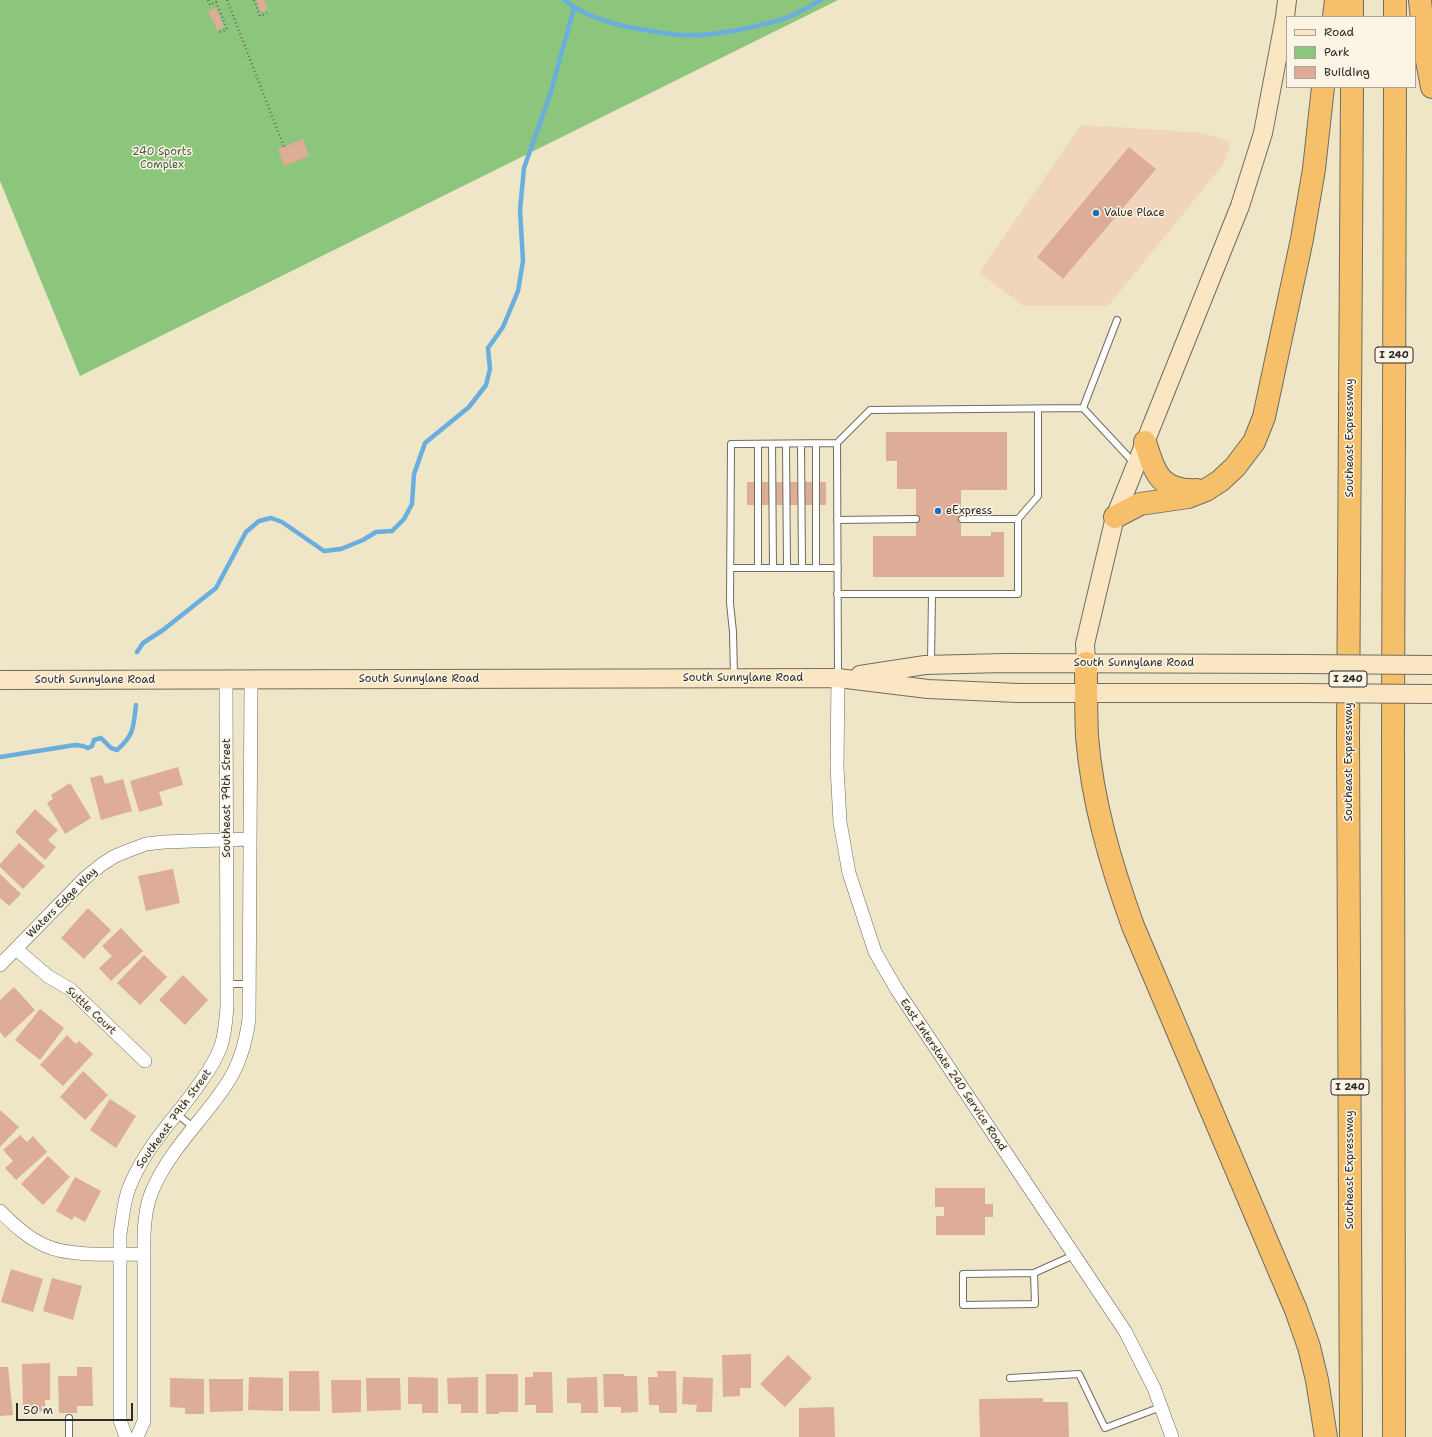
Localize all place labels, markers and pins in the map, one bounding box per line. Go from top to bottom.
place label: Value Place [1104,206,1165,220]
marker: Value Place [1091,208,1101,218]
place label: eExpress [946,504,992,518]
marker: eExpress [933,506,943,516]

